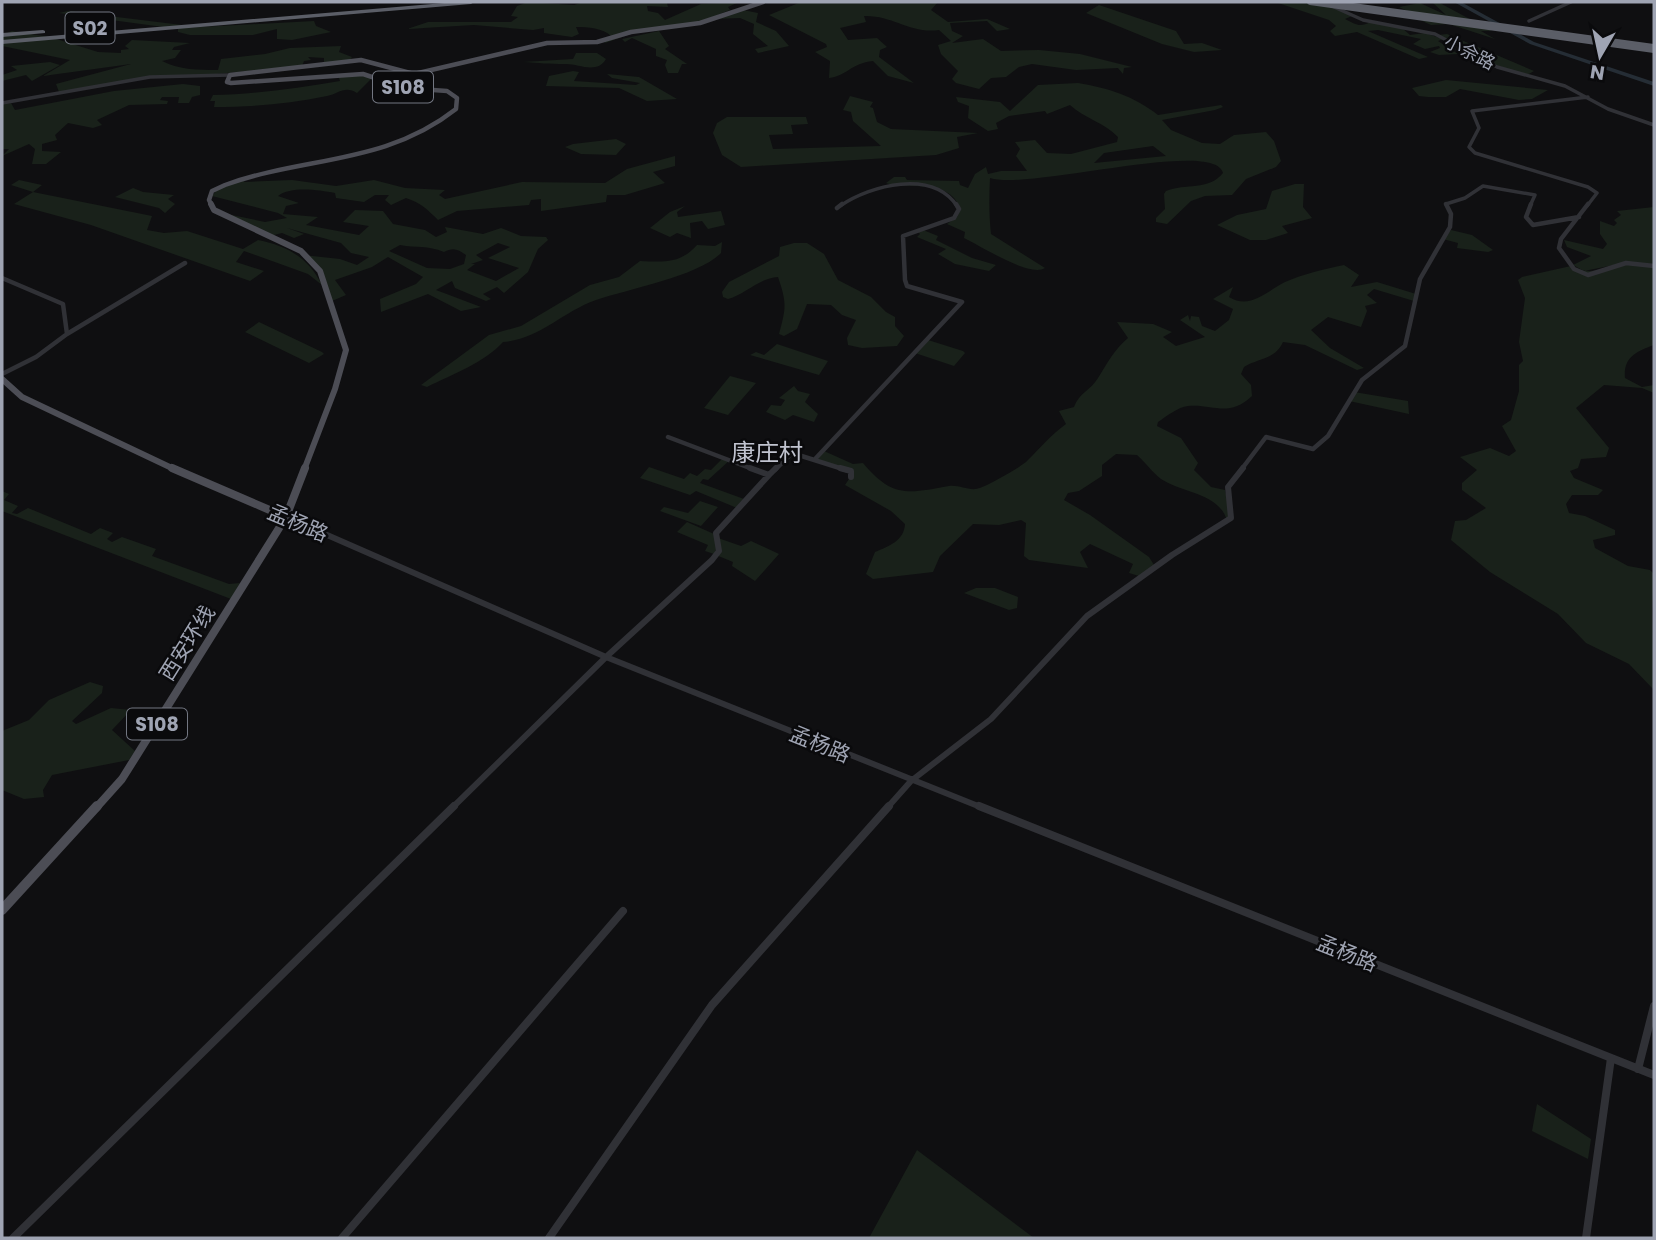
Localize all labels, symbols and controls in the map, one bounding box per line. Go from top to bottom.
road number: S02 [66,12,114,44]
north arrow [1565,21,1635,91]
street label: 小佘路 [1440,29,1500,75]
text: N [1588,58,1607,87]
road number: S108 [373,72,433,102]
district label: 康庄村 [731,436,803,469]
street label: 孟杨路 [263,497,333,549]
street label: 西安环线 [152,600,222,686]
road number: S108 [127,708,187,740]
street label: 孟杨路 [785,719,855,769]
street label: 孟杨路 [1312,928,1382,978]

